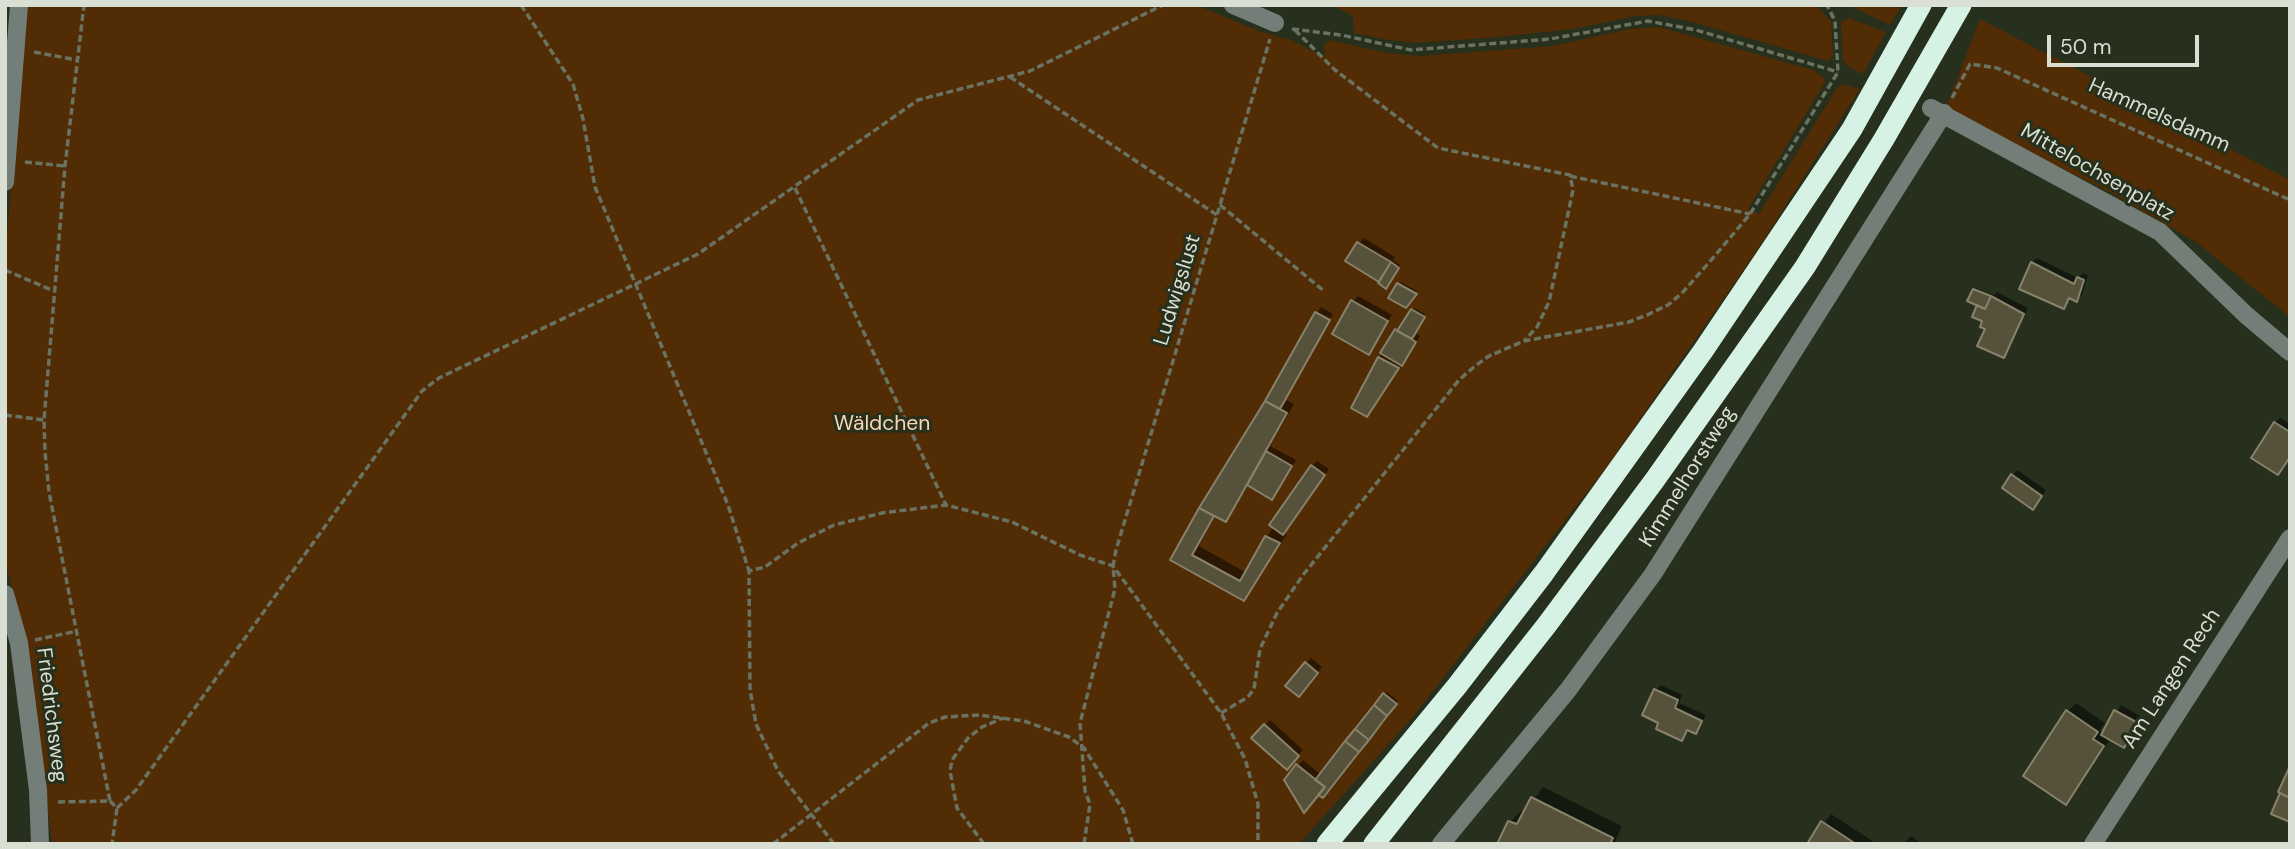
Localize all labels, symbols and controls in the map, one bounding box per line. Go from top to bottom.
scale bar [2050,21,2202,65]
text: 50 m [2060,33,2111,61]
street label: Hammelsdamm [2084,74,2234,158]
street label: Mittelochsenplatz [2016,119,2178,227]
street label: Ludwigslust [1149,232,1207,348]
street label: Kimmelhorstweg [1635,402,1741,552]
park label: Wäldchen [834,411,930,437]
street label: Am Langen Rech [2117,604,2227,754]
street label: Friedrichsweg [30,646,72,784]

